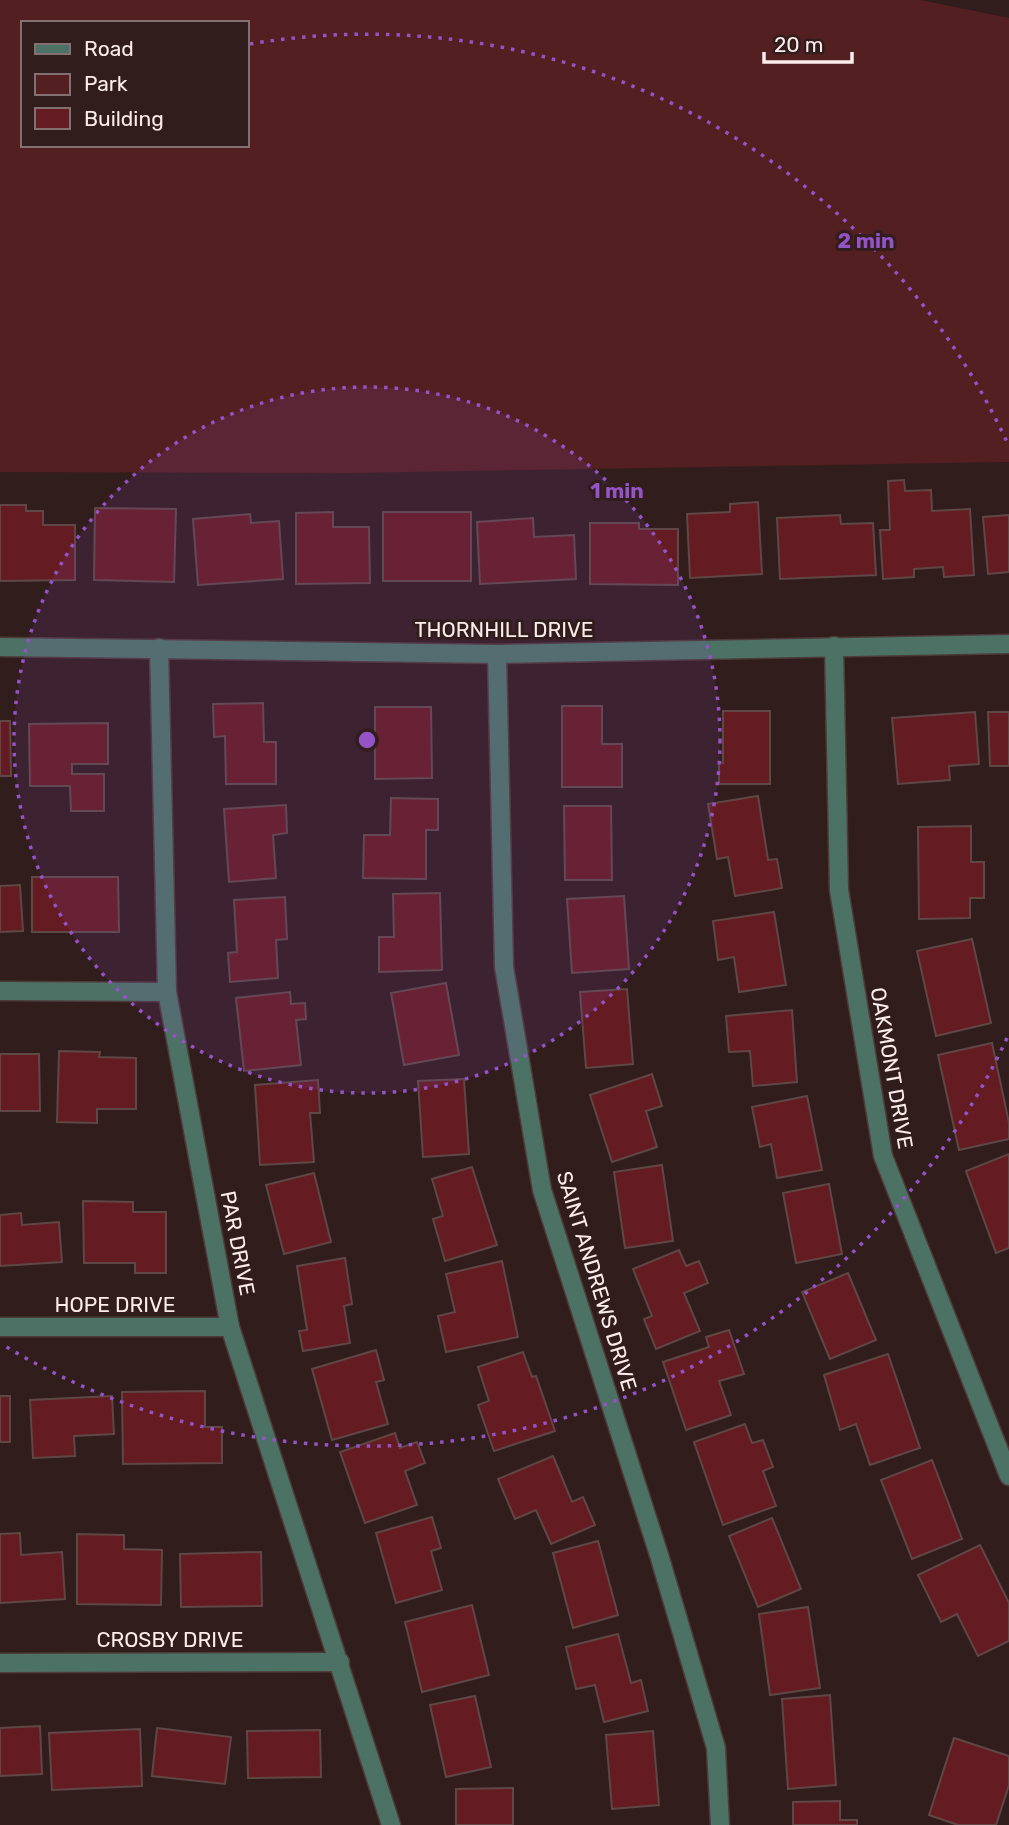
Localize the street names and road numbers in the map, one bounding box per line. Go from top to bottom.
street label: THORNHILL DRIVE [414,617,594,642]
street label: OAKMONT DRIVE [866,985,918,1151]
street label: SAINT ANDREWS DRIVE [552,1168,642,1394]
street label: PAR DRIVE [216,1189,260,1297]
street label: HOPE DRIVE [54,1292,176,1317]
street label: CROSBY DRIVE [96,1627,244,1652]

